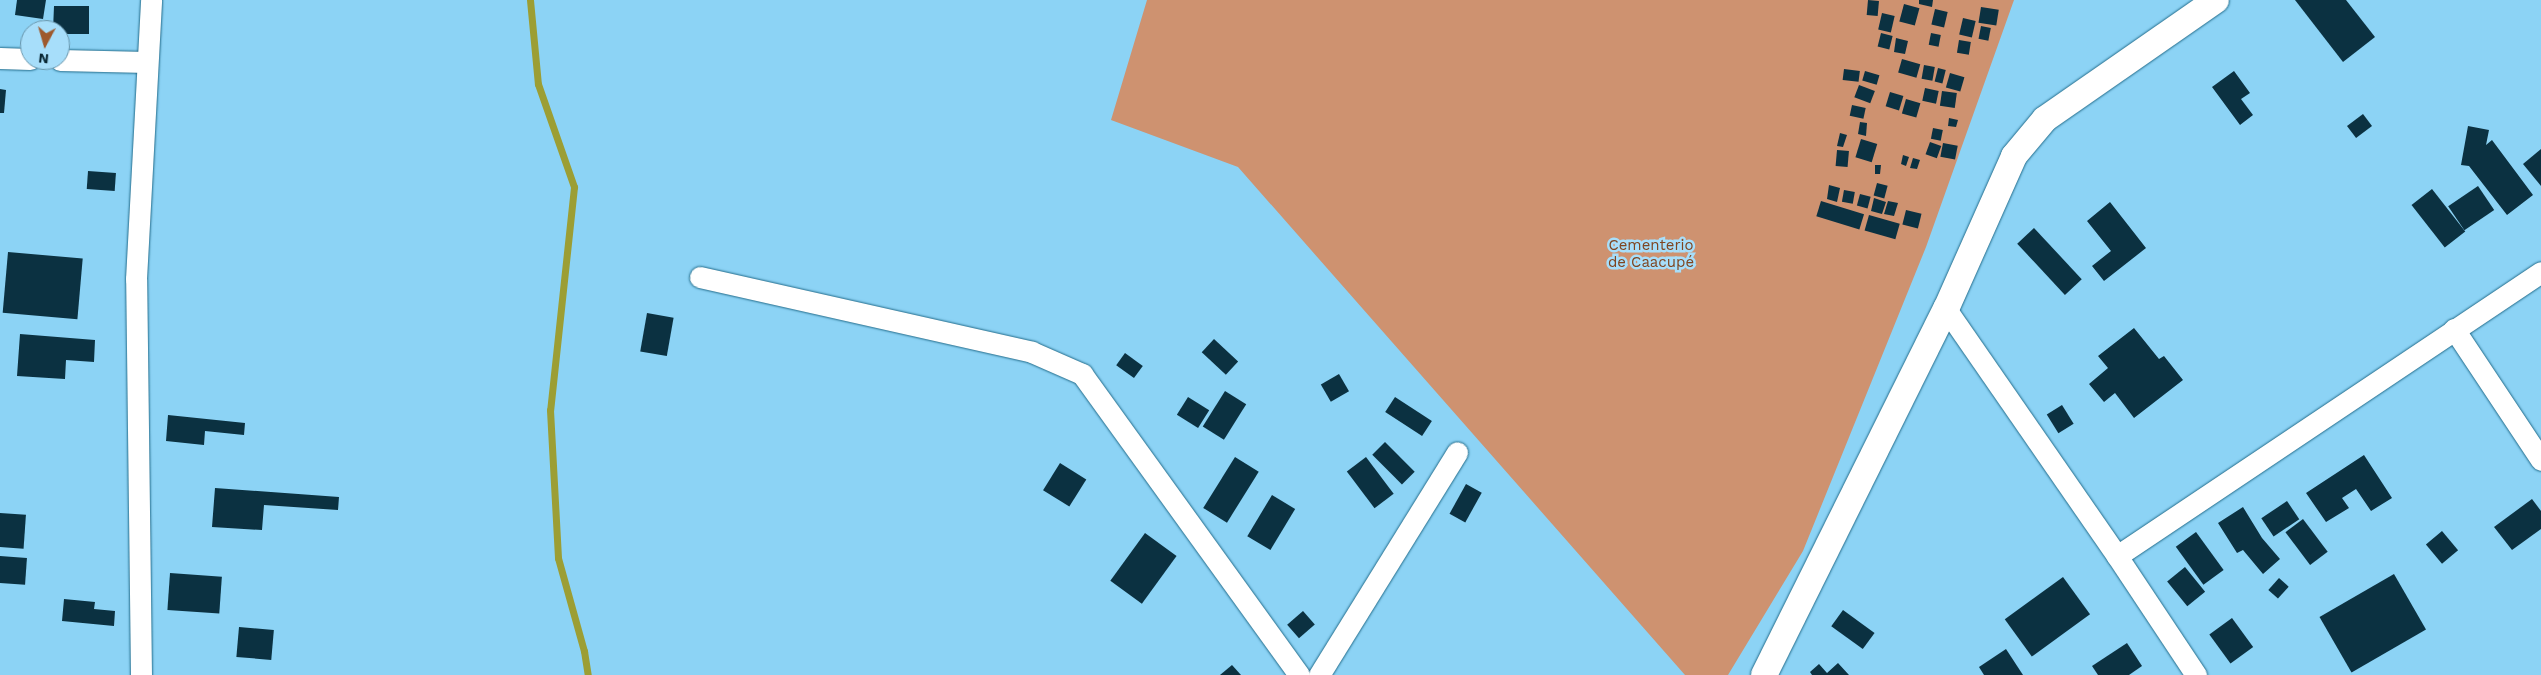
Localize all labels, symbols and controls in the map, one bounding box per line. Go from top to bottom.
north arrow [20,20,70,70]
text: N [38,50,50,67]
park label: Cementerio de Caacupé [1608,236,1694,271]

